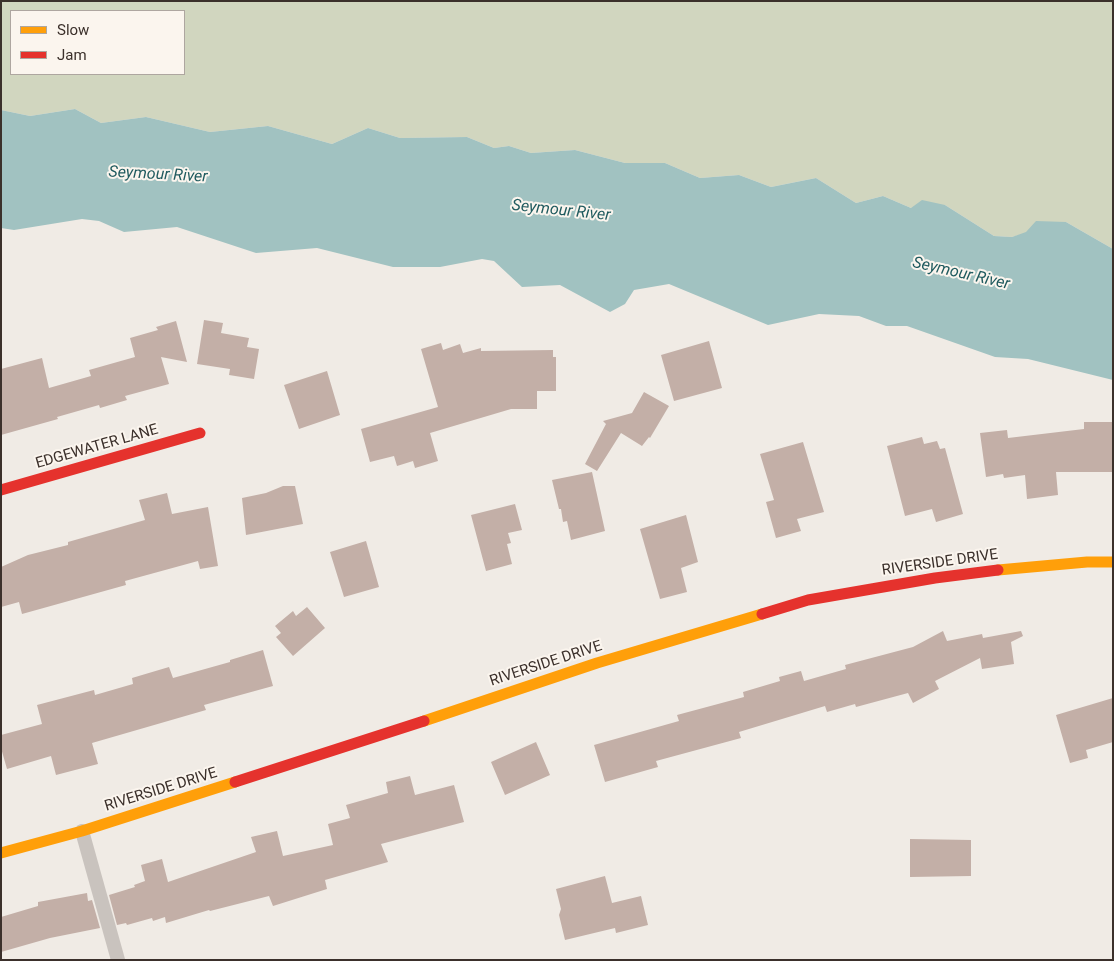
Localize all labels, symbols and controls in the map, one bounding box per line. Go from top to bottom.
legend [10,10,185,75]
text: Slow [57,21,89,39]
text: Jam [57,46,87,64]
water label: Seymour River [108,163,208,187]
water label: Seymour River [511,196,611,226]
water label: Seymour River [911,253,1011,295]
street label: EDGEWATER LANE [34,421,160,473]
street label: RIVERSIDE DRIVE [881,546,999,580]
street label: RIVERSIDE DRIVE [488,637,604,691]
street label: RIVERSIDE DRIVE [102,764,220,816]

